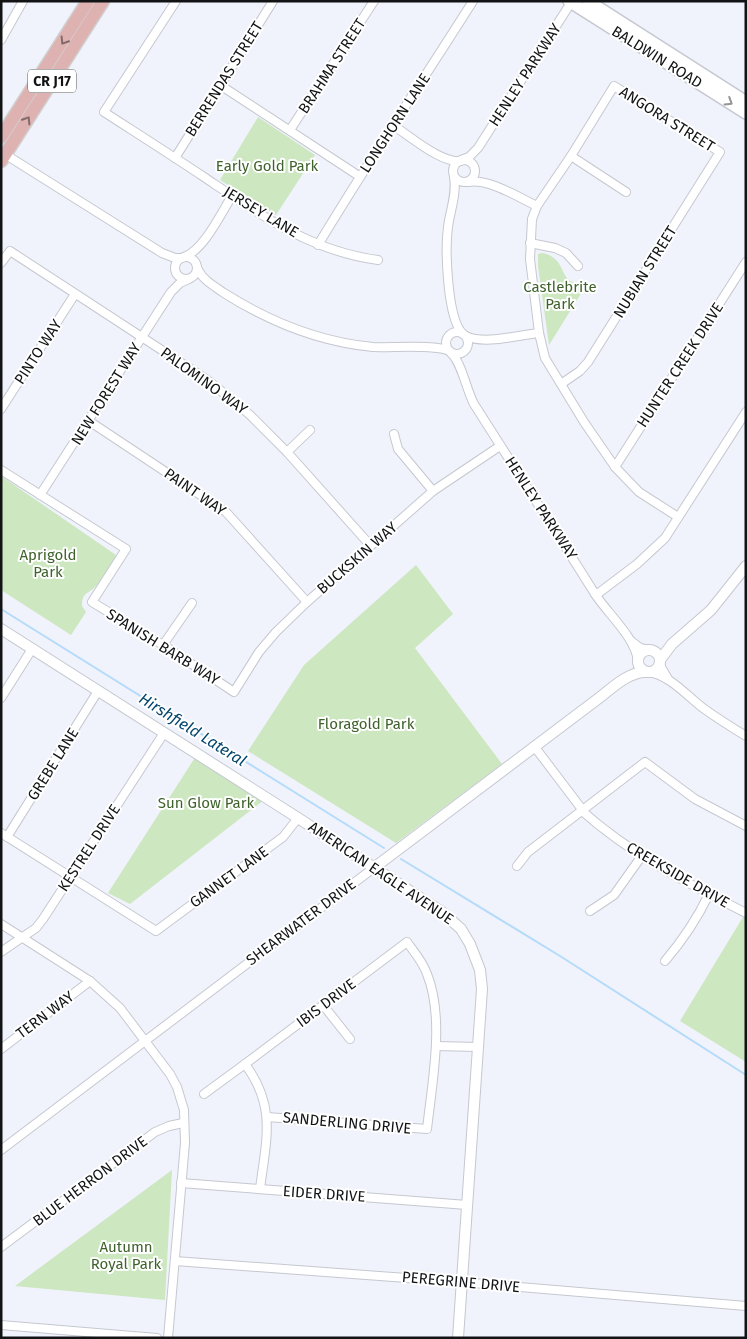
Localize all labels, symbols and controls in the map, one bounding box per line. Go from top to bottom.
street label: BRAHMA STREET [295,15,370,117]
street label: BERRENDAS STREET [181,18,267,140]
street label: HENLEY PARKWAY [485,20,565,130]
street label: BALDWIN ROAD [608,22,706,92]
one-way arrow [60,35,70,44]
road number: CR J17 [28,70,76,92]
street label: LONGHORN LANE [356,70,434,176]
street label: ANGORA STREET [616,83,718,156]
one-way arrow [723,96,732,106]
one-way arrow [21,117,31,126]
park label: Early Gold Park [216,157,319,175]
street label: JERSEY LANE [220,183,302,241]
street label: NUBIAN STREET [610,223,681,321]
park label: Castlebrite Park [523,278,597,313]
street label: HUNTER CREEK DRIVE [633,299,727,431]
street label: PINTO WAY [10,316,66,388]
street label: NEW FOREST WAY [67,339,145,448]
street label: PALOMINO WAY [157,344,251,419]
street label: HENLEY PARKWAY [501,453,581,563]
street label: PAINT WAY [161,464,230,520]
street label: BUCKSKIN WAY [313,518,401,598]
park label: Aprigold Park [19,546,77,581]
street label: SPANISH BARB WAY [103,605,223,689]
water label: Hirshfield Lateral [136,689,250,770]
park label: Floragold Park [318,715,415,733]
street label: GREBE LANE [24,724,82,804]
park label: Sun Glow Park [158,794,255,812]
street label: KESTREL DRIVE [54,801,124,895]
street label: AMERICAN EAGLE AVENUE [305,818,457,928]
street label: CREEKSIDE DRIVE [623,838,733,912]
street label: GANNET LANE [186,842,272,912]
street label: SHEARWATER DRIVE [243,875,359,969]
street label: IBIS DRIVE [293,975,359,1031]
street label: TERN WAY [13,987,78,1043]
street label: SANDERLING DRIVE [282,1108,412,1138]
street label: BLUE HERRON DRIVE [29,1132,151,1230]
street label: EIDER DRIVE [282,1182,366,1206]
park label: Autumn Royal Park [91,1238,162,1273]
street label: PEREGRINE DRIVE [401,1268,521,1296]

